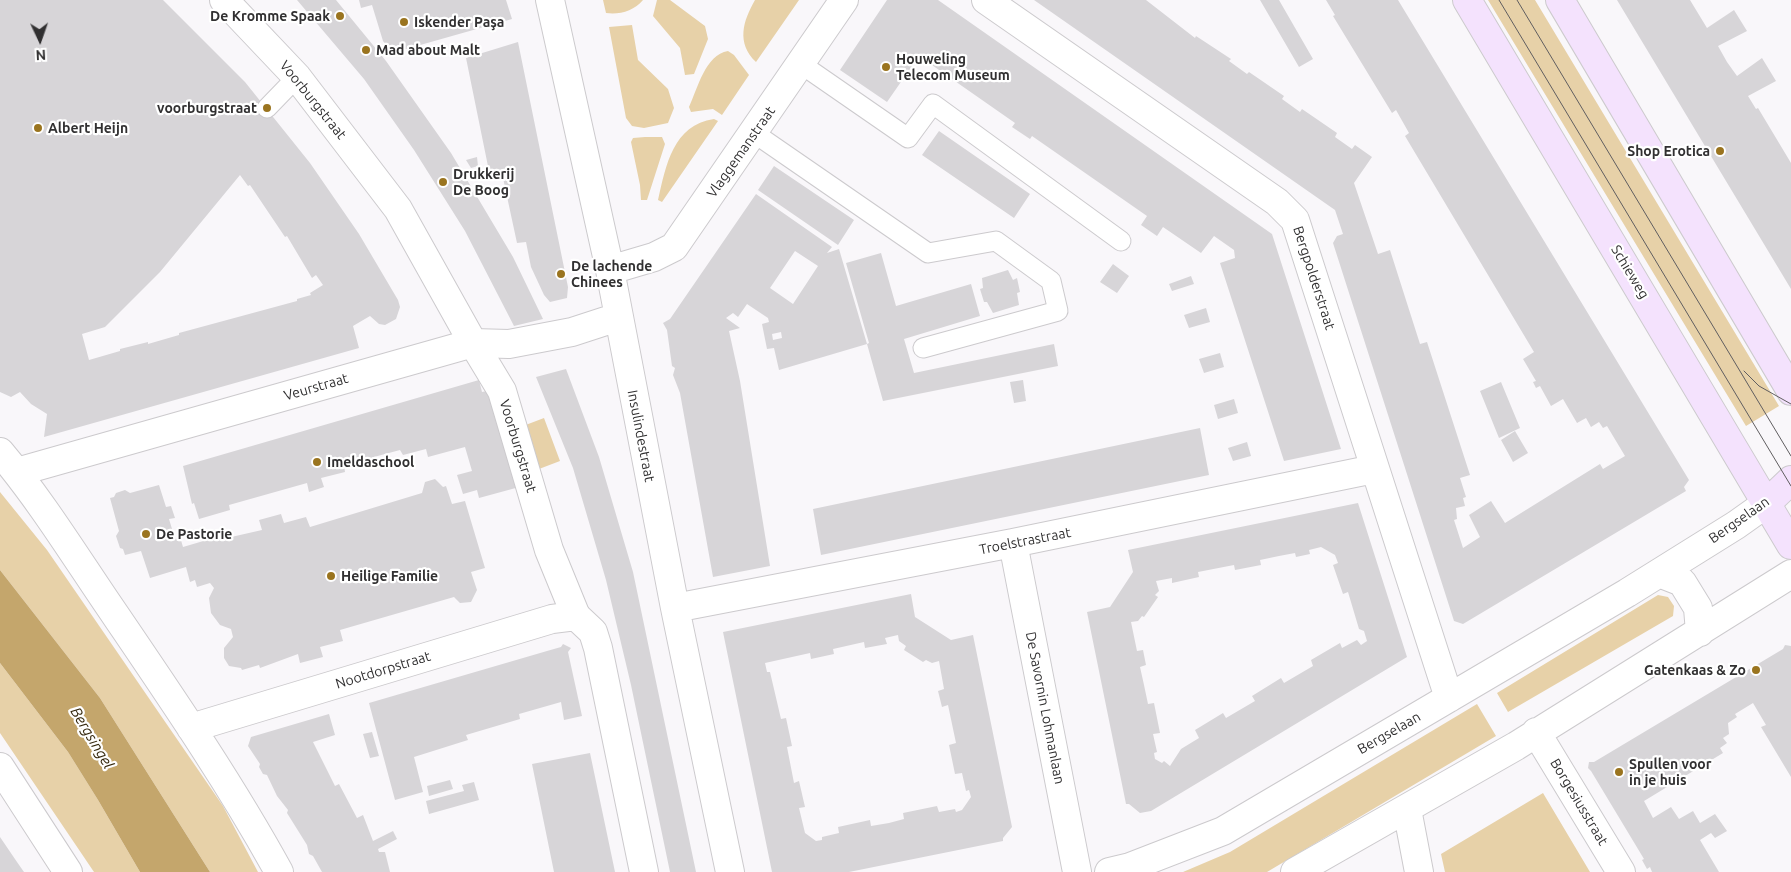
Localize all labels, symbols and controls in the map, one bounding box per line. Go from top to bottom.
place label: De Kromme Spaak [210,8,330,24]
marker: De Kromme Spaak [334,10,346,22]
place label: Iskender Paşa [414,14,504,30]
north arrow [15,15,65,65]
marker: Iskender Paşa [398,16,410,28]
place label: Mad about Malt [376,42,480,58]
marker: Mad about Malt [360,44,372,56]
text: N [35,47,46,63]
place label: Houweling Telecom Museum [896,51,1010,84]
street label: Voorburgstraat [276,57,350,143]
marker: Houweling Telecom Museum [880,61,892,73]
place label: voorburgstraat [157,100,257,116]
marker: voorburgstraat [261,102,273,114]
street label: Vlaggemanstraat [703,103,779,201]
place label: Albert Heijn [48,120,128,136]
marker: Albert Heijn [32,122,44,134]
place label: Shop Erotica [1627,143,1710,159]
marker: Shop Erotica [1714,145,1726,157]
place label: Drukkerij De Boog [453,166,514,198]
marker: Drukkerij De Boog [437,176,449,188]
street label: Bergpolderstraat [1289,224,1339,332]
street label: Schieweg [1607,242,1653,302]
place label: De lachende Chinees [571,258,652,290]
marker: De lachende Chinees [555,268,567,280]
street label: Veurstraat [282,370,350,404]
street label: Insulindestraat [624,389,658,483]
street label: Voorburgstraat [496,397,540,495]
place label: Imeldaschool [327,454,414,470]
marker: Imeldaschool [311,456,323,468]
street label: Bergselaan [1706,493,1772,547]
street label: Troelstrastraat [978,524,1072,558]
place label: De Pastorie [156,526,232,542]
marker: De Pastorie [140,528,152,540]
place label: Heilige Familie [341,568,438,584]
marker: Heilige Familie [325,570,337,582]
street label: De Savornin Lohmanlaan [1022,630,1068,786]
street label: Nootdorpstraat [333,648,433,692]
place label: Gatenkaas & Zo [1644,662,1746,678]
marker: Gatenkaas & Zo [1750,664,1762,676]
water label: Bergsingel [67,704,117,772]
street label: Bergselaan [1355,708,1423,758]
street label: Borgesiusstraat [1546,755,1612,849]
place label: Spullen voor in je huis [1629,756,1712,789]
marker: Spullen voor in je huis [1613,766,1625,778]

